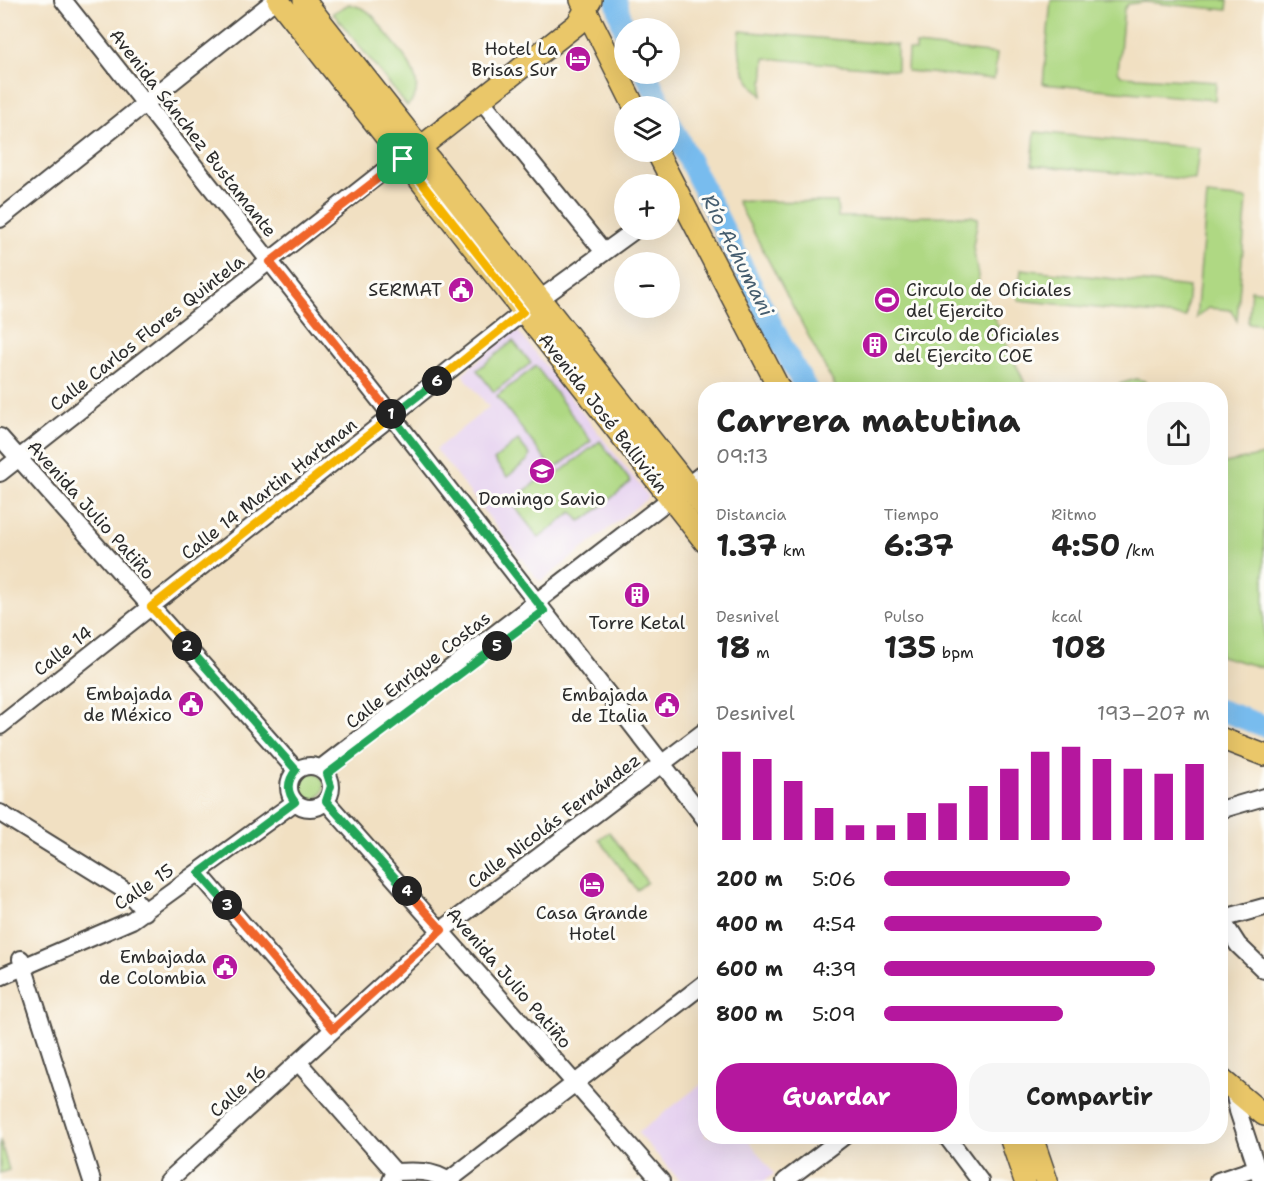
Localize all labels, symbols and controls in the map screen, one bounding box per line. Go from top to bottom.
map controls [614,18,680,318]
button: locate [614,18,680,84]
street label: Avenida Sánchez Bustamante [104,24,282,242]
place label: Hotel La Brisas Sur [472,37,558,82]
hotel icon: Hotel La Brisas Sur [563,44,593,74]
button: layers [614,96,680,162]
pin [377,133,428,184]
icon: arrive [386,142,419,175]
button: + [614,174,680,240]
water label: Río Achumani [696,189,780,321]
street label: Calle Carlos Flores Quintela [45,249,249,417]
button: − [614,252,680,318]
public building icon: SERMAT [446,275,476,305]
place label: SERMAT [368,278,442,302]
place label: Circulo de Oficiales del Ejercito [906,278,1072,323]
sports icon: Circulo de Oficiales del Ejercito [872,285,902,315]
place label: Circulo de Oficiales del Ejercito COE [894,323,1060,368]
street label: Avenida José Ballivián [533,328,673,498]
building icon: Circulo de Oficiales del Ejercito COE [860,330,890,360]
pin: 6 [422,366,452,396]
text: 6 [431,370,443,391]
text: Carrera matutina [716,398,1021,443]
pin: 1 [376,399,406,429]
button: share [1147,402,1210,465]
text: 1 [387,403,395,424]
street label: Calle 14 Martin Hartman [176,413,362,565]
street label: Avenida Julio Patiño [22,435,160,585]
text: 09:13 [716,443,768,469]
school or university icon: Domingo Savio [527,456,557,486]
place label: Domingo Savio [478,487,606,511]
text: Distancia [716,504,787,525]
text: Tiempo [884,504,939,525]
text: Ritmo [1051,504,1097,525]
text: 1.37 [716,525,777,566]
text: 6:37 [884,525,954,566]
text: 4:50 [1051,525,1120,566]
text: km [777,540,805,561]
text: /km [1120,540,1155,561]
building icon: Torre Ketal [622,580,652,610]
street label: Calle Enrique Costas [341,606,495,734]
text: Desnivel [716,606,779,627]
text: Pulso [884,606,924,627]
text: kcal [1051,606,1082,627]
place label: Torre Ketal [589,611,686,635]
street label: Calle 14 [29,621,97,681]
text: 18 [716,627,751,668]
text: 135 [884,627,936,668]
text: 108 [1051,627,1106,668]
pin: 2 [172,631,202,661]
pin: 5 [482,631,512,661]
text: 2 [181,635,193,656]
text: 5 [492,635,502,656]
text: m [751,642,770,663]
text: bpm [936,642,974,663]
place label: Embajada de México [83,682,172,727]
place label: Embajada de Italia [562,683,648,728]
public building icon: Embajada de México [176,689,206,719]
public building icon: Embajada de Italia [652,690,682,720]
text: Desnivel [716,700,795,726]
text: 193–207 m [1097,700,1210,726]
street label: Calle Nicolás Fernández [463,748,645,894]
street label: Calle 15 [109,858,179,916]
text: 200 m [716,866,783,892]
text: 5:06 [812,866,856,892]
hotel icon: Casa Grande Hotel [577,870,607,900]
pin: 4 [392,876,422,906]
text: 4 [401,880,413,901]
pin: 3 [212,890,242,920]
text: 3 [221,894,233,915]
place label: Casa Grande Hotel [536,901,648,946]
street label: Avenida Julio Patiño [441,902,577,1054]
text: 400 m [716,911,783,937]
text: 4:54 [812,911,856,937]
place label: Embajada de Colombia [99,945,206,990]
public building icon: Embajada de Colombia [210,952,240,982]
text: 600 m [716,956,783,982]
text: 4:39 [812,956,857,982]
text: 800 m [716,1001,783,1027]
text: 5:09 [812,1001,856,1027]
street label: Calle 16 [205,1059,271,1123]
button: Guardar [716,1063,957,1132]
button: Compartir [969,1063,1210,1132]

